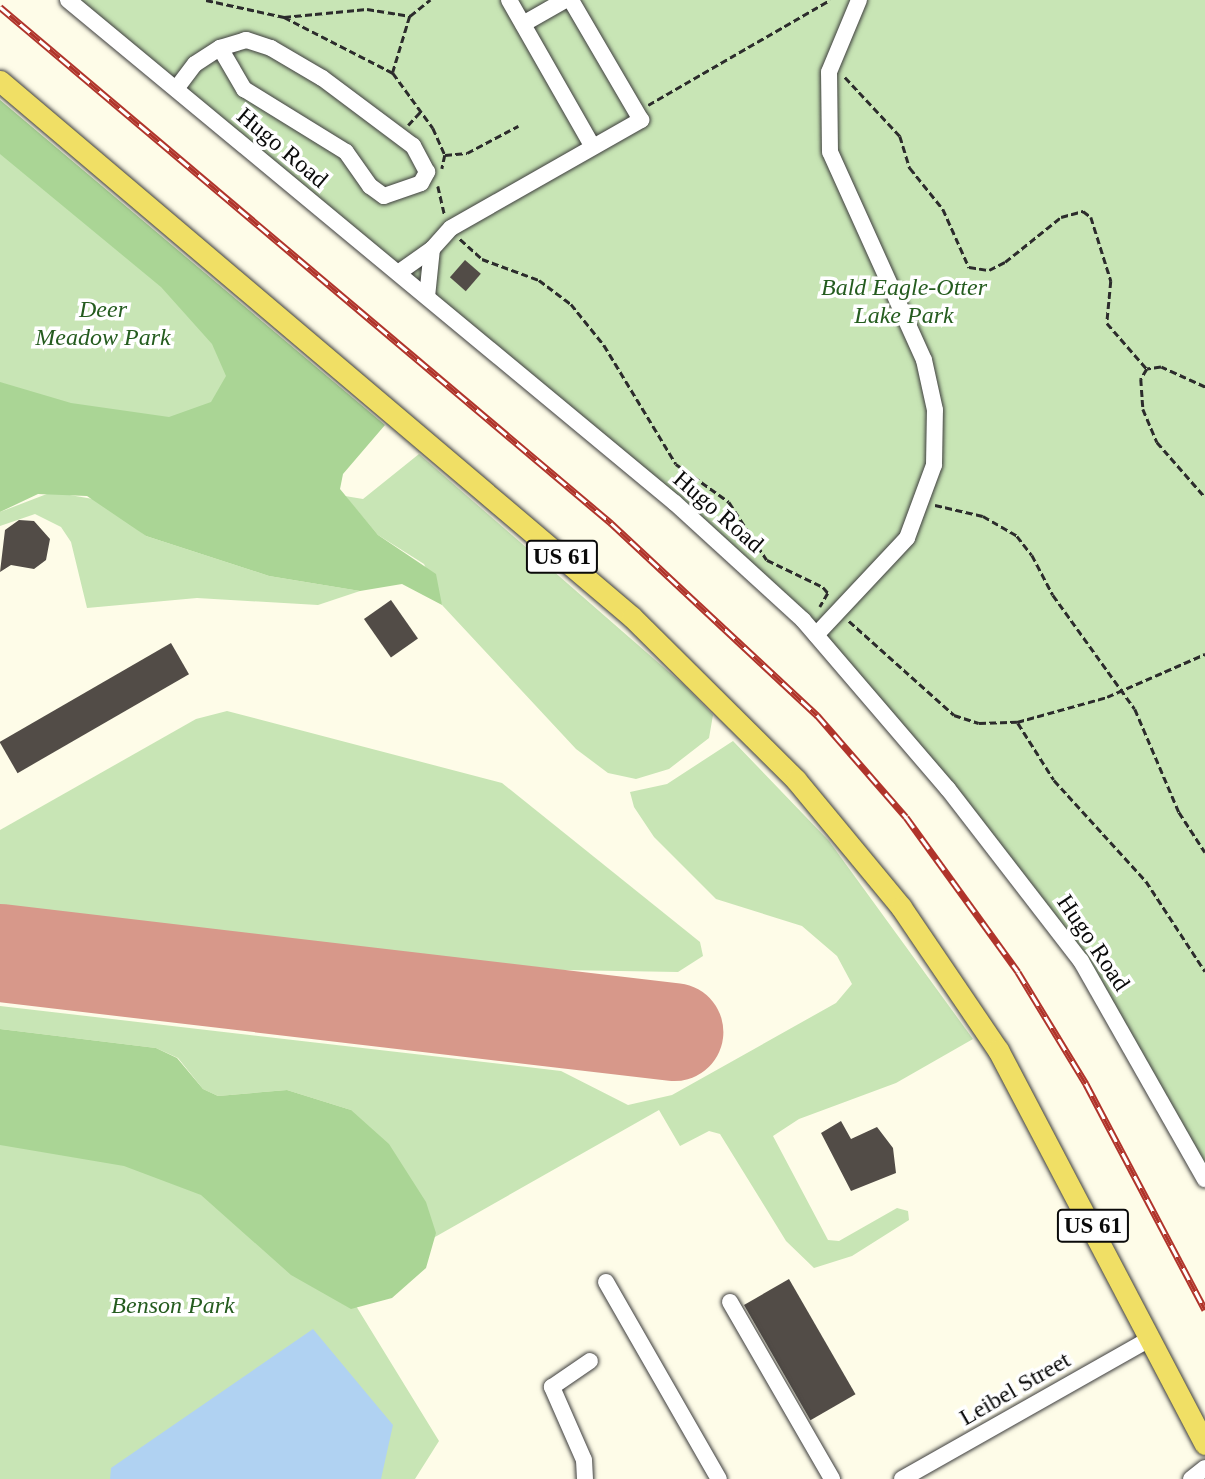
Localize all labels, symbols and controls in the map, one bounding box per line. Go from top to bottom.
street label: Hugo Road [231,102,333,194]
park label: Bald Eagle-Otter Lake Park [821,274,987,330]
park label: Deer Meadow Park [35,296,171,352]
street label: Hugo Road [667,465,769,559]
road number: US 61 [525,538,599,576]
street label: Hugo Road [1050,889,1136,997]
road number: US 61 [1056,1206,1130,1246]
park label: Benson Park [111,1292,235,1320]
street label: Leibel Street [954,1346,1076,1432]

